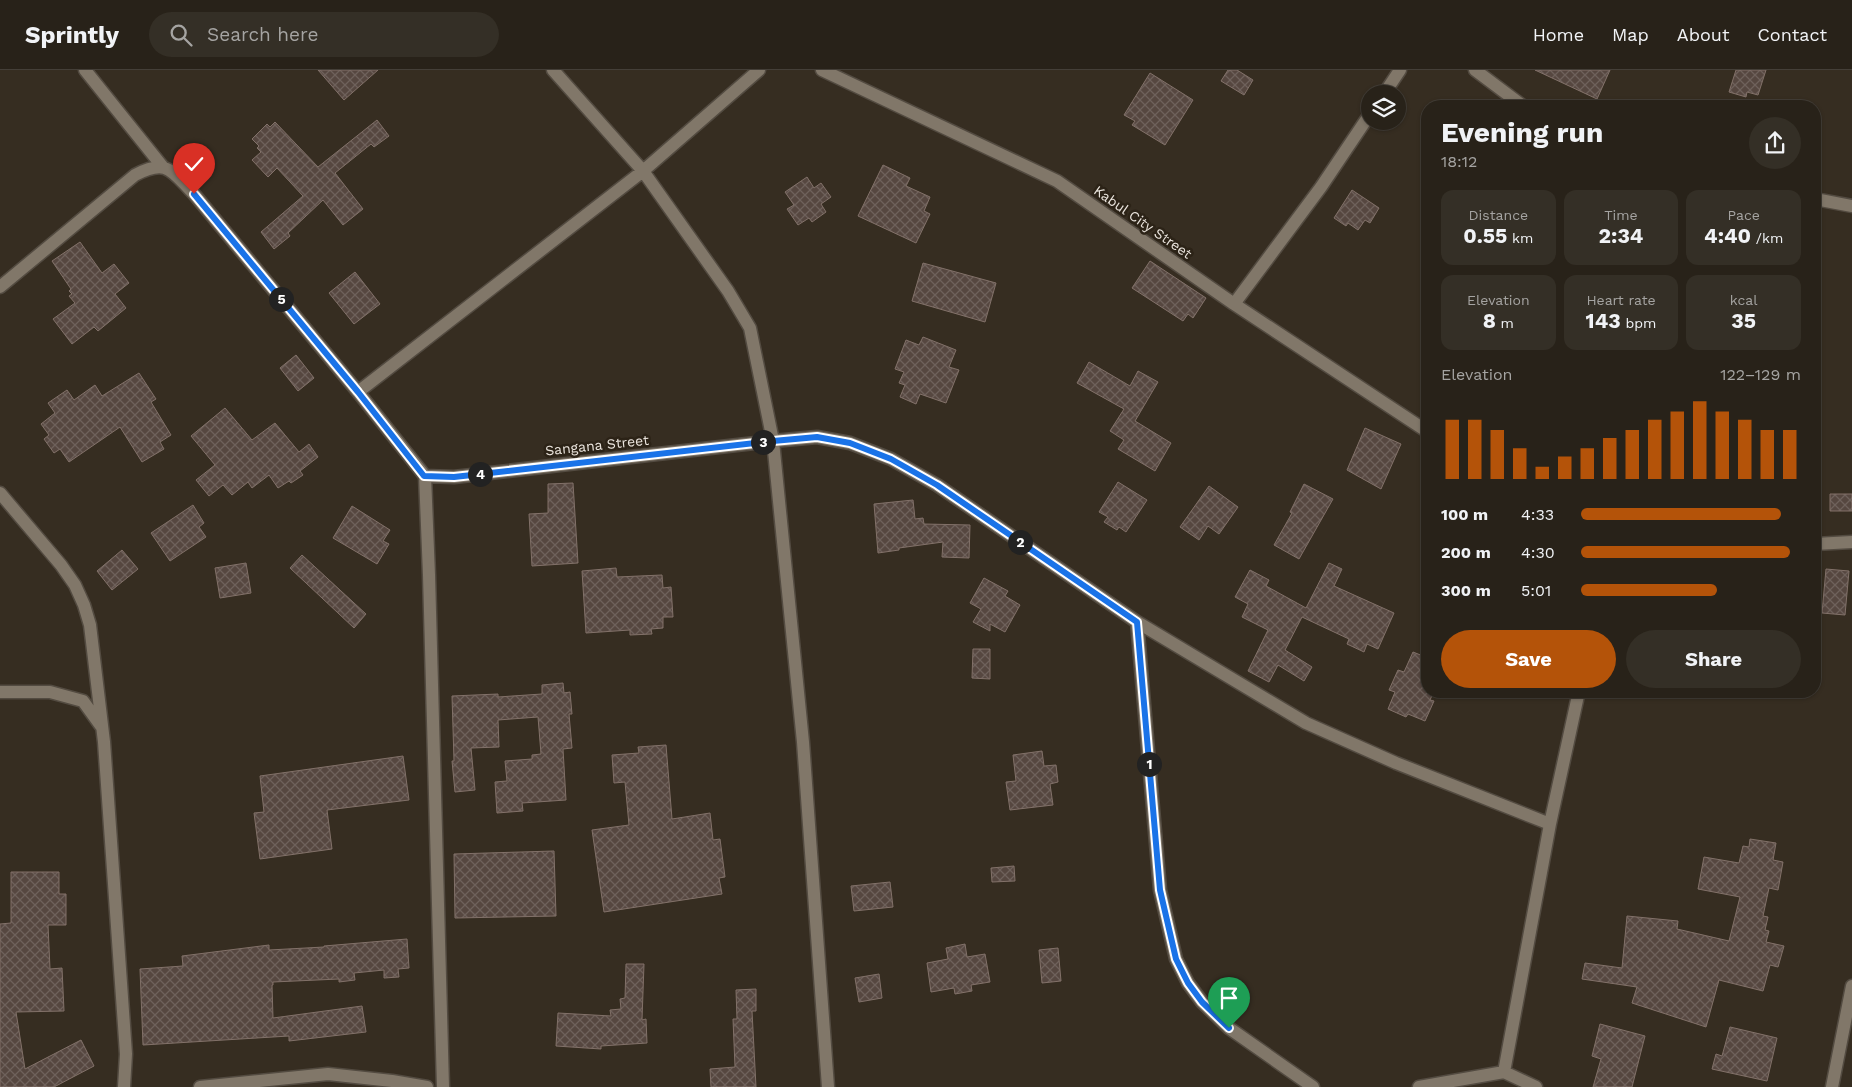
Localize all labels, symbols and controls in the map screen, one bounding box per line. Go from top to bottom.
search box [149,12,499,57]
text: Sprintly [25,21,119,49]
icon: search [167,21,195,49]
text: Search here [207,23,318,46]
text: Home [1533,24,1584,45]
text: Map [1612,24,1649,45]
text: About [1677,24,1729,45]
text: Contact [1757,24,1827,45]
map controls [1361,85,1406,130]
button: layers [1361,85,1406,130]
text: Evening run [1441,116,1603,149]
button: share [1749,117,1801,169]
pin [173,143,215,194]
icon: check [180,150,208,178]
text: 18:12 [1441,152,1477,171]
street label: Kabul City Street [1091,182,1195,262]
text: Distance [1469,207,1528,223]
text: Time [1604,207,1638,223]
text: Pace [1727,207,1760,223]
text: 0.55 [1463,223,1507,248]
text: 2:34 [1599,223,1643,248]
text: 4:40 [1704,223,1751,248]
text: km [1507,230,1533,246]
text: /km [1751,230,1783,246]
pin: 5 [268,286,294,312]
text: 5 [277,291,286,307]
text: Elevation [1467,292,1530,308]
text: Heart rate [1586,292,1656,308]
text: kcal [1730,292,1758,308]
text: 8 [1483,308,1496,333]
text: 143 [1586,308,1621,333]
text: 35 [1731,308,1756,333]
text: m [1496,315,1514,331]
text: bpm [1621,315,1656,331]
text: Elevation [1441,365,1512,384]
text: 122–129 m [1720,365,1801,384]
pin: 3 [750,430,776,454]
street label: Sangana Street [544,432,650,458]
text: 3 [759,434,768,450]
pin: 4 [468,462,492,486]
text: 4 [476,466,485,482]
text: 100 m [1441,505,1488,524]
text: 4:33 [1521,505,1554,524]
pin: 2 [1008,530,1032,554]
text: 2 [1016,534,1025,550]
text: 200 m [1441,543,1491,562]
text: 4:30 [1521,543,1555,562]
text: 300 m [1441,581,1491,600]
text: 5:01 [1521,581,1551,600]
button: Save [1441,630,1616,688]
button: Share [1626,630,1801,688]
pin: 1 [1136,752,1162,776]
text: 1 [1146,756,1153,772]
pin [1208,977,1250,1028]
icon: arrive [1215,984,1243,1012]

